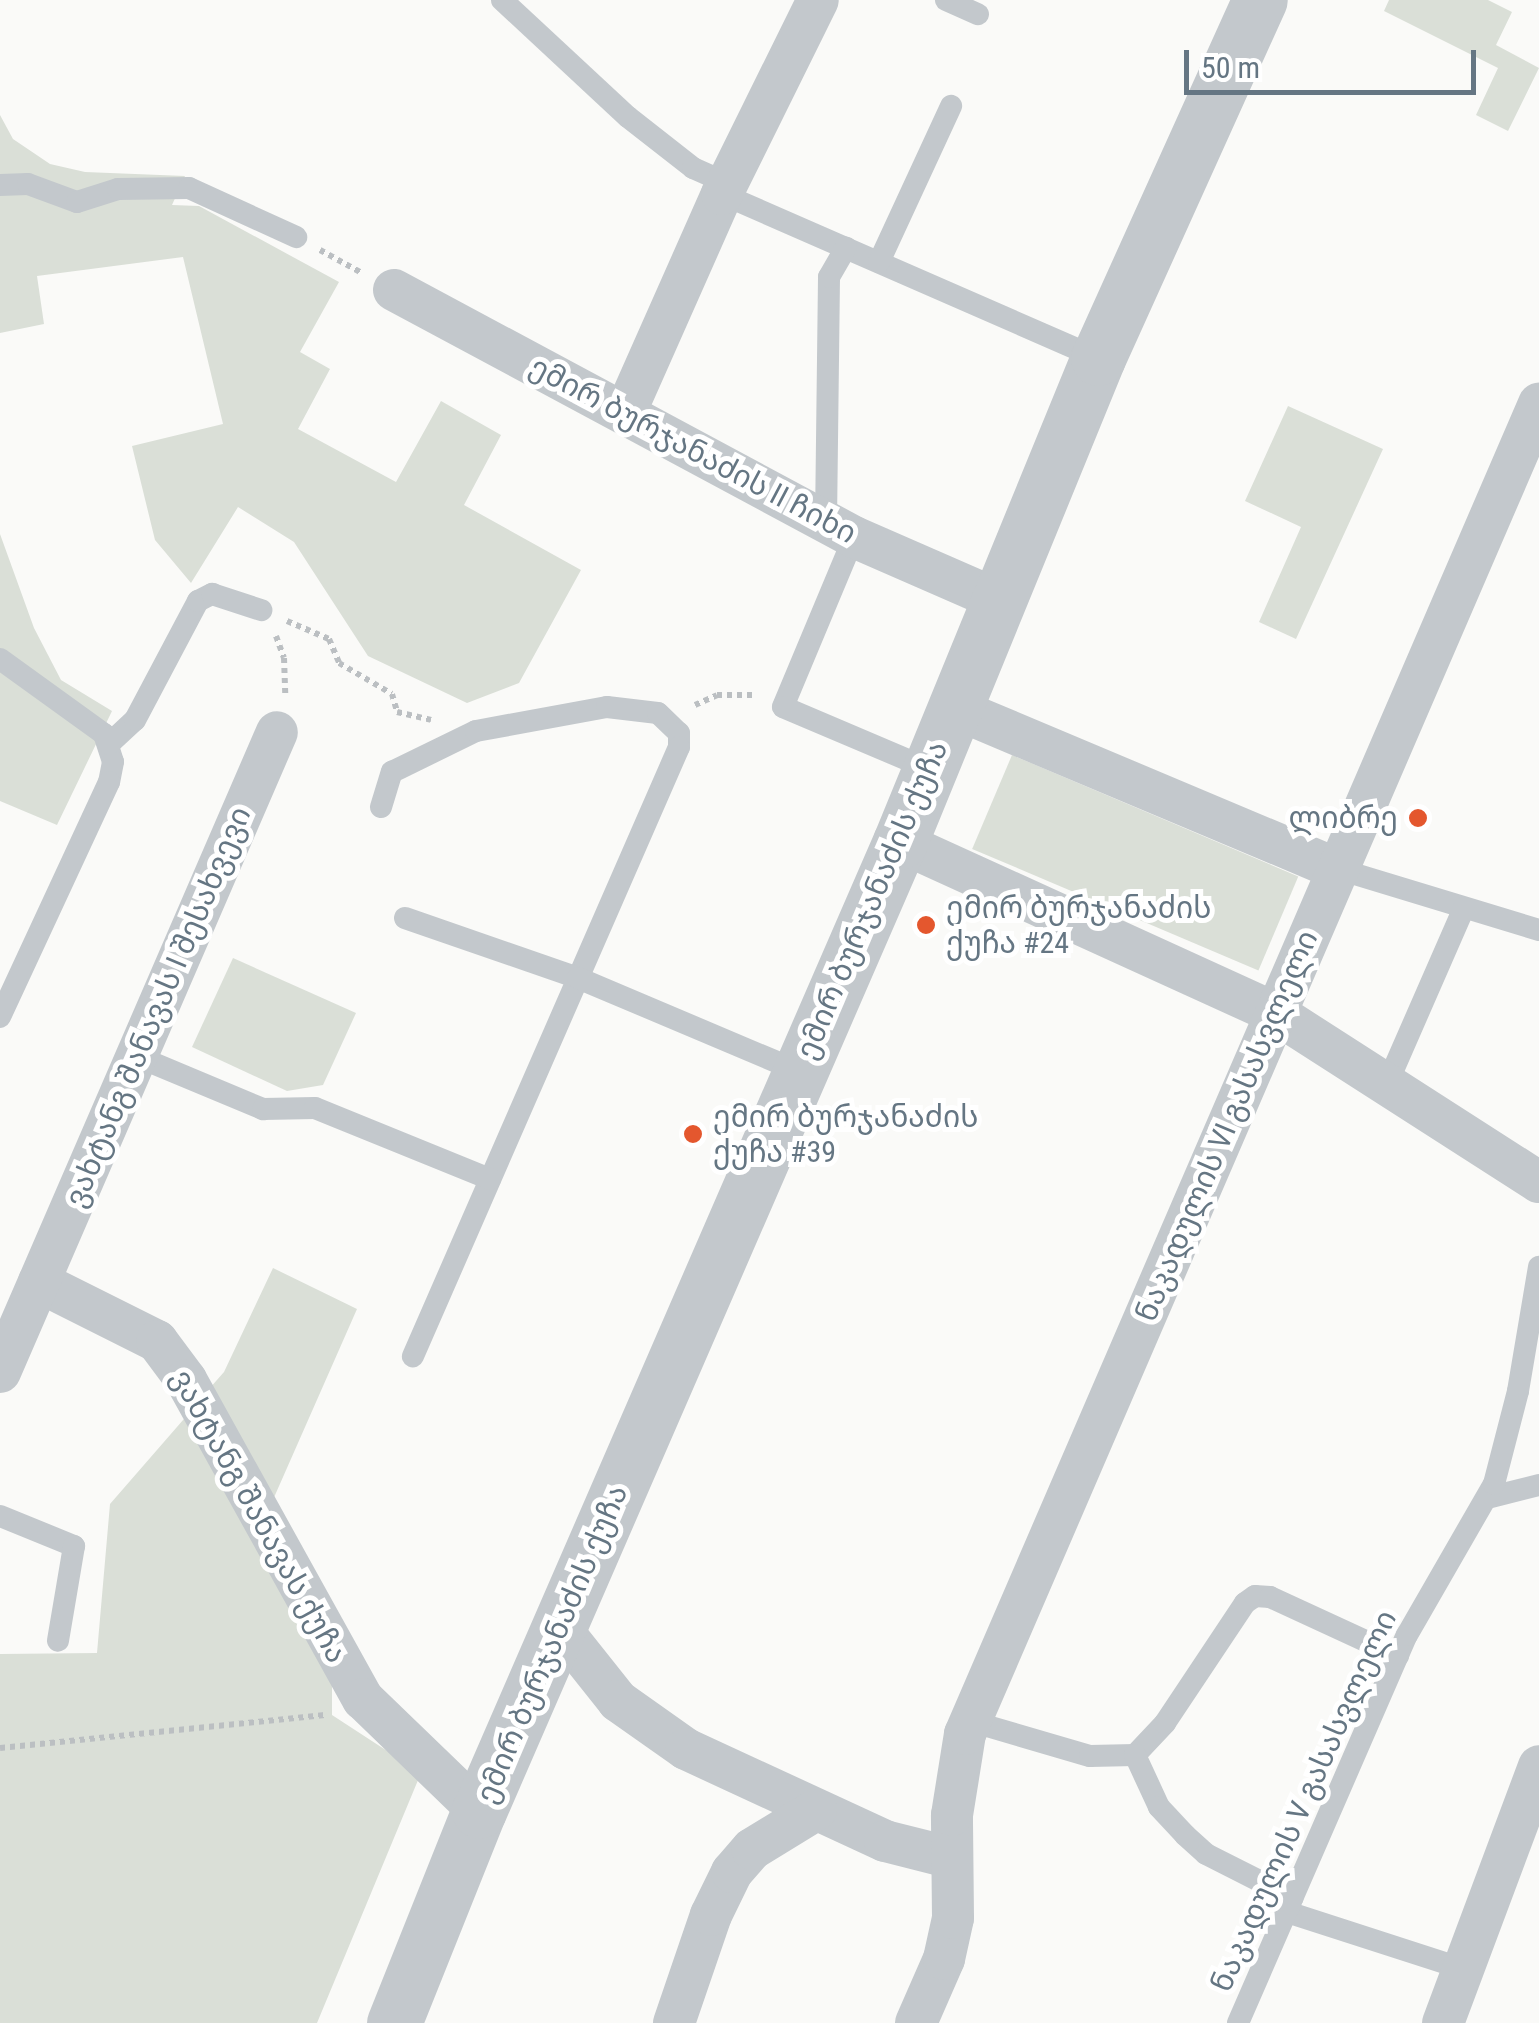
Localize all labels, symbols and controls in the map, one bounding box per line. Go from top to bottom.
scale bar [1189,30,1482,92]
text: 50 m [1201,50,1260,85]
street label: ემირ ბურჯანაძის II ჩიხი [524,349,862,551]
street label: ემირ ბურჯანაძის ქუჩა [789,735,955,1065]
place label: ლიბრე [1289,800,1398,836]
street label: ვახტანგ შანავას I შესახვევი [57,801,259,1213]
marker: ლიბრე [1407,807,1429,829]
place label: ემირ ბურჯანაძის ქუჩა #24 [946,890,1211,960]
marker: ემირ ბურჯანაძის ქუჩა #24 [915,914,937,936]
street label: ნაკადულის VI გასასვლელი [1128,925,1326,1327]
place label: ემირ ბურჯანაძის ქუჩა #39 [713,1099,978,1170]
marker: ემირ ბურჯანაძის ქუჩა #39 [682,1123,704,1145]
street label: ვახტანგ შანავას ქუჩა [163,1363,355,1669]
street label: ემირ ბურჯანაძის ქუჩა [469,1479,635,1809]
street label: ნაკადულის V გასასვლელი [1203,1605,1405,1997]

